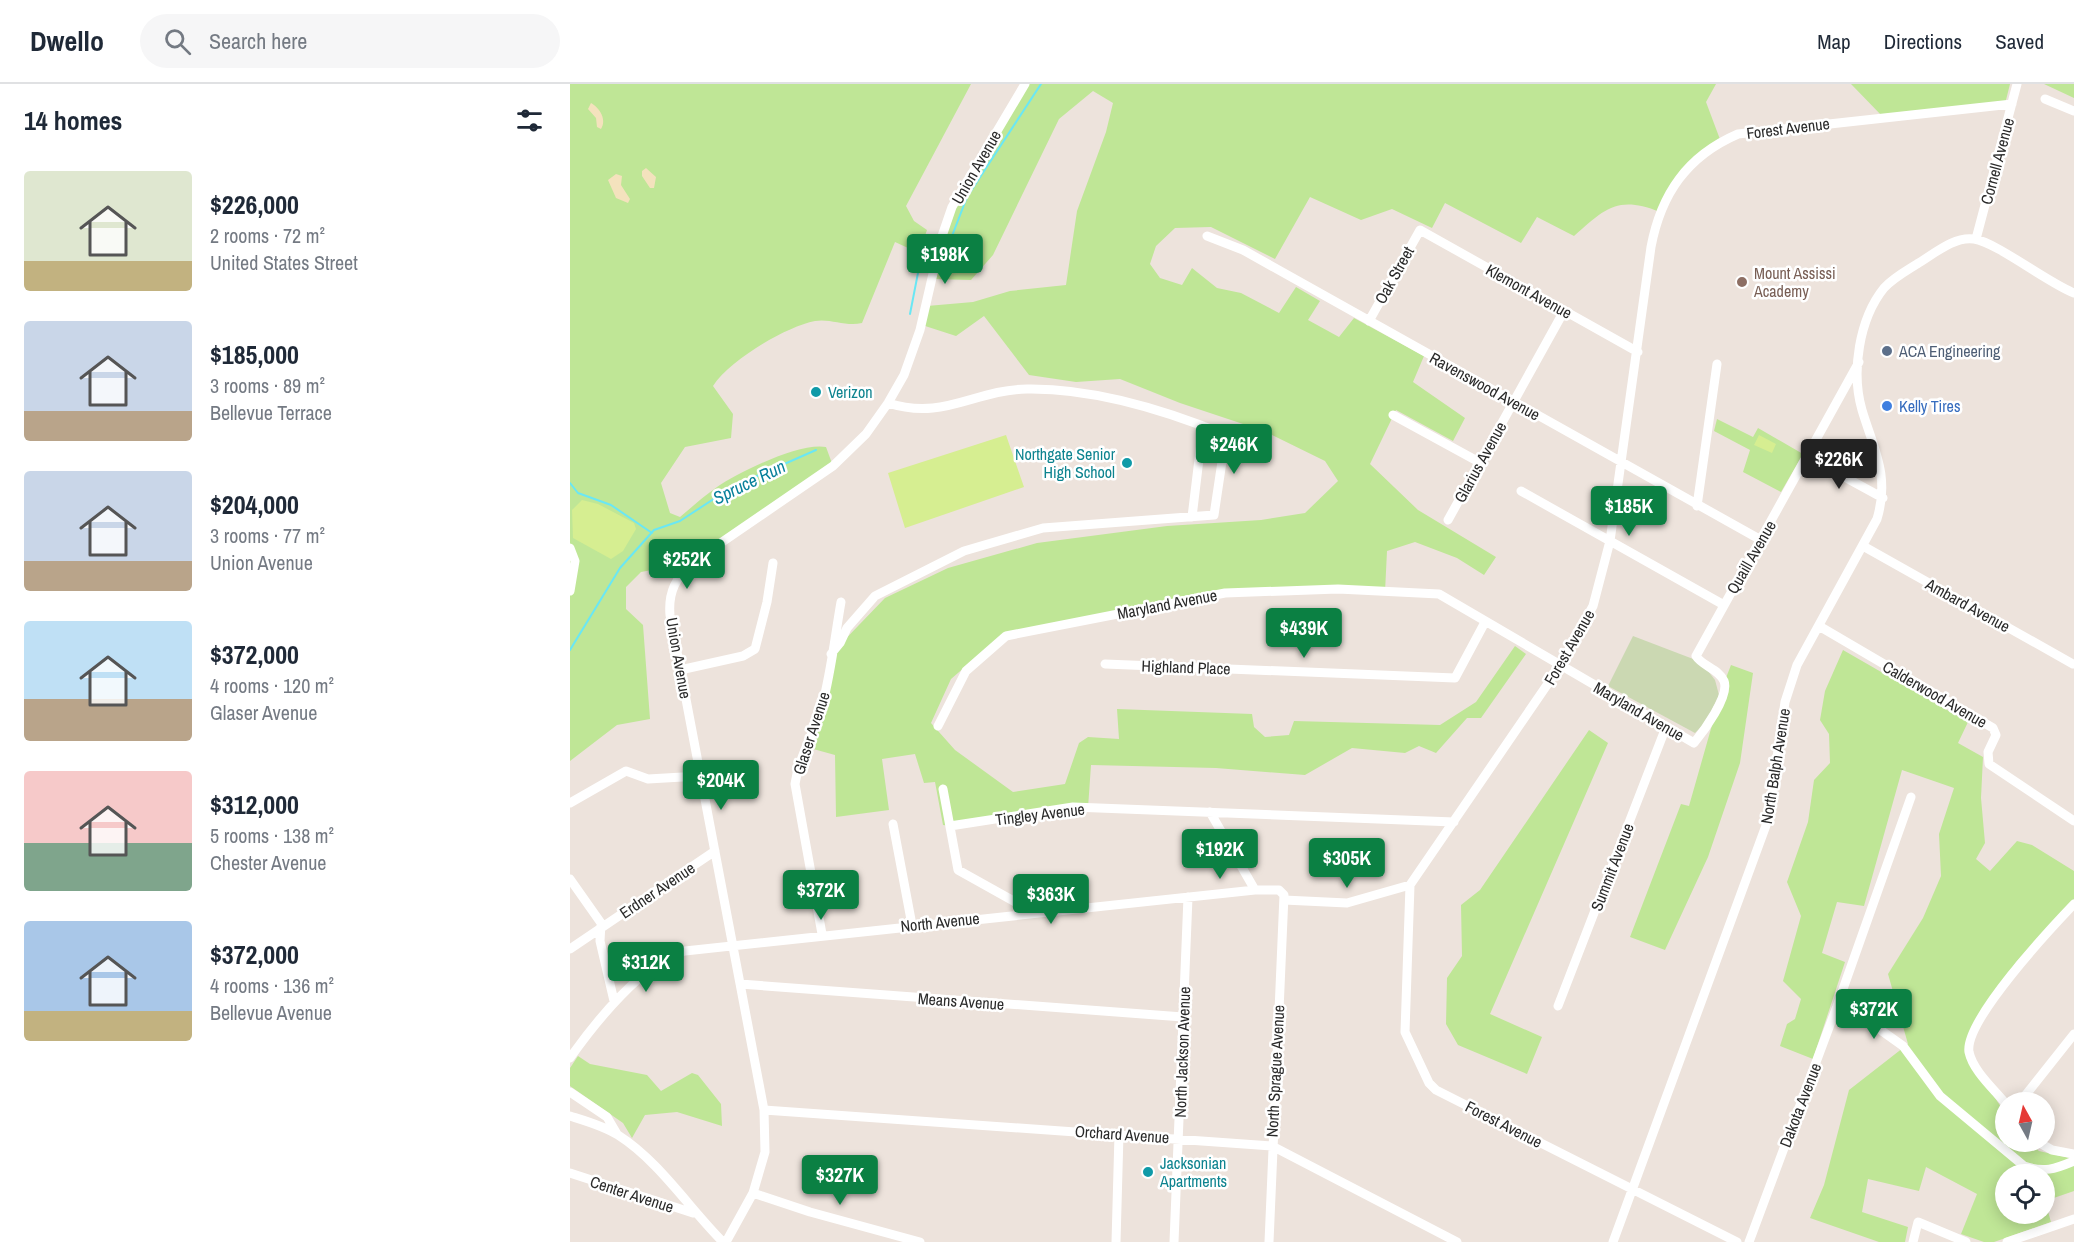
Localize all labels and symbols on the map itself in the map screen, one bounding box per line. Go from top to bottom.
street label: Forest Avenue [1745,112,1831,144]
street label: Cornell Avenue [1975,115,2019,207]
street label: Union Avenue [946,126,1006,208]
pin: $198K [903,234,987,285]
street label: Oak Street [1369,242,1419,308]
street label: Klemont Avenue [1482,258,1576,324]
place label: Mount Assissi Academy [1753,262,1836,302]
marker: Mount Assissi Academy [1735,275,1749,289]
place label: ACA Engineering [1898,340,2001,362]
marker: ACA Engineering [1880,344,1894,358]
street label: Ravenswood Avenue [1426,347,1544,425]
place label: Verizon [828,381,873,403]
marker: Verizon [809,385,823,399]
place label: Kelly Tires [1899,395,1960,417]
marker: Kelly Tires [1880,399,1894,413]
street label: Glarius Avenue [1449,418,1511,506]
pin: $246K [1192,424,1276,475]
pin: $226K [1797,439,1881,490]
place label: Northgate Senior High School [1015,443,1116,483]
water label: Spruce Run [708,454,790,510]
marker: Northgate Senior High School [1120,456,1134,470]
pin: $185K [1587,486,1671,537]
street label: Quaill Avenue [1721,516,1781,598]
pin: $252K [645,539,729,590]
street label: Ambard Avenue [1921,572,2014,637]
street label: Maryland Avenue [1115,584,1219,624]
street label: Forest Avenue [1539,605,1599,689]
pin: $439K [1262,608,1346,659]
street label: Union Avenue [661,616,697,700]
street label: Highland Place [1141,654,1231,680]
street label: Calderwood Avenue [1879,655,1991,733]
street label: Maryland Avenue [1590,676,1688,746]
street label: Glaser Avenue [787,689,835,777]
street label: North Balph Avenue [1755,707,1795,825]
pin: $204K [679,760,763,811]
street label: Tingley Avenue [994,798,1086,830]
street label: Summit Avenue [1585,820,1639,914]
pin: $192K [1178,829,1262,880]
pin: $305K [1305,838,1389,889]
street label: Erdner Avenue [615,857,699,923]
pin: $372K [779,870,863,921]
pin: $363K [1009,874,1093,925]
street label: North Avenue [899,907,981,937]
pin: $312K [604,942,688,993]
street label: North Jackson Avenue [1169,986,1195,1118]
street label: Means Avenue [917,987,1005,1015]
pin: $372K [1832,989,1916,1040]
street label: North Sprague Avenue [1261,1004,1289,1138]
street label: Dakota Avenue [1774,1060,1826,1150]
north arrow [1995,1092,2055,1152]
street label: Forest Avenue [1462,1095,1546,1153]
street label: Orchard Avenue [1074,1120,1170,1148]
place label: Jacksonian Apartments [1159,1152,1227,1192]
pin: $327K [798,1155,882,1206]
marker: Jacksonian Apartments [1141,1165,1155,1179]
street label: Center Avenue [587,1170,677,1218]

